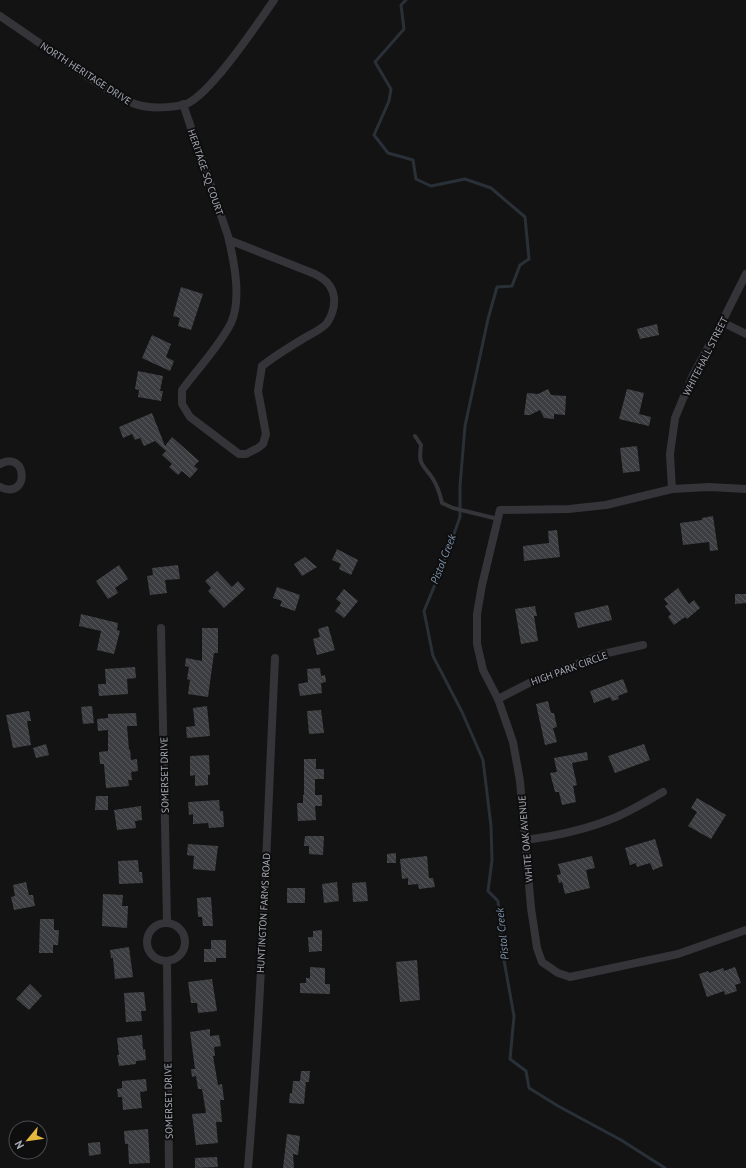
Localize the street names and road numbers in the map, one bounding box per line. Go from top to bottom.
street label: NORTH HERITAGE DRIVE [38,39,134,108]
street label: HERITAGE SQ COURT [185,127,226,217]
street label: WHITEHALL STREET [680,314,731,398]
street label: HIGH PARK CIRCLE [529,649,609,688]
street label: SOMERSET DRIVE [157,737,172,813]
street label: WHITE OAK AVENUE [515,795,536,883]
street label: HUNTINGTON FARMS ROAD [254,853,273,973]
street label: SOMERSET DRIVE [161,1063,176,1139]

